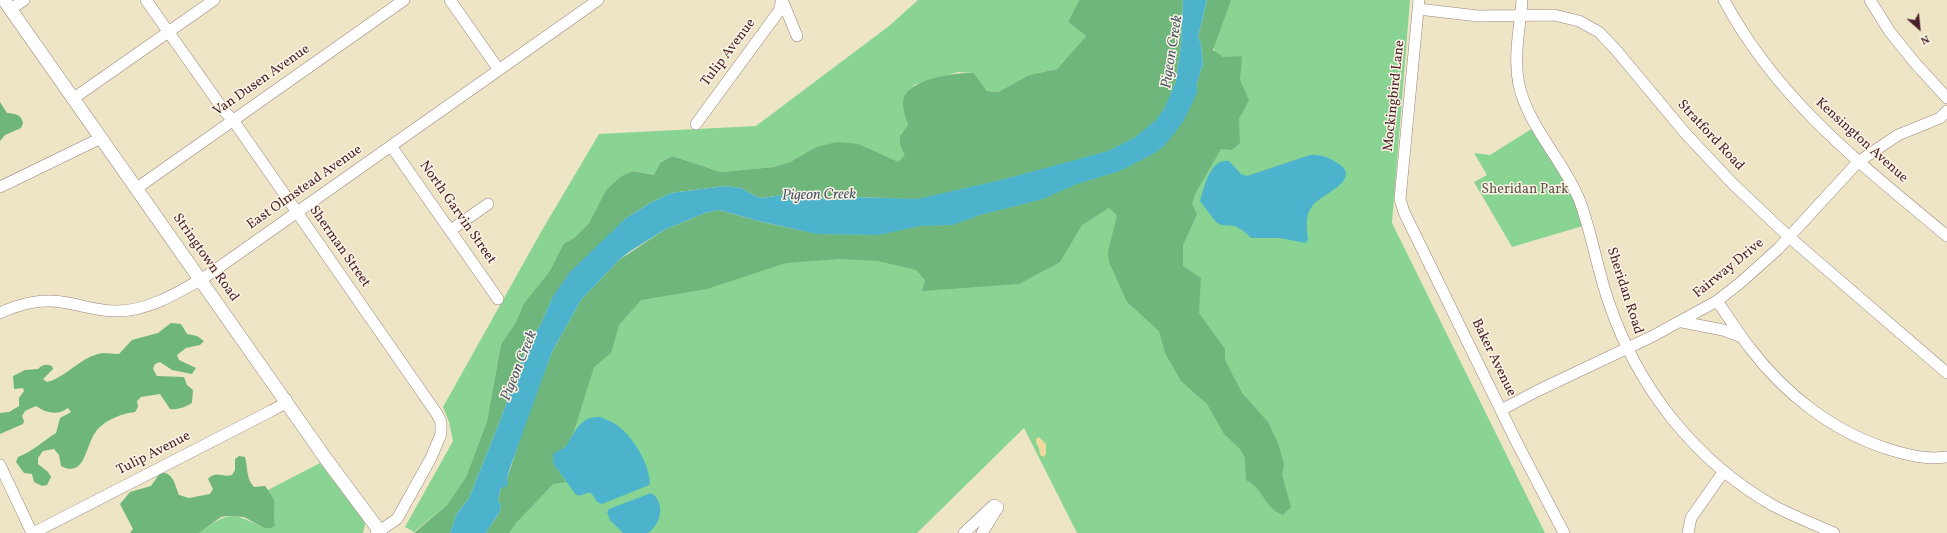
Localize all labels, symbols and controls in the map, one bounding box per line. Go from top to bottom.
north arrow [1899,8,1939,48]
water label: Pigeon Creek [1158,14,1188,90]
street label: Tulip Avenue [698,16,760,90]
text: N [1918,31,1932,48]
street label: Mockingbird Lane [1381,40,1409,152]
street label: Van Dusen Avenue [210,41,314,121]
street label: Kensington Avenue [1811,95,1911,187]
street label: Stratford Road [1673,97,1747,175]
street label: East Olmstead Avenue [244,142,366,234]
street label: North Garvin Street [415,158,499,268]
park label: Sheridan Park [1481,182,1569,198]
water label: Pigeon Creek [782,186,856,206]
street label: Sherman Street [305,203,373,291]
street label: Stringtown Road [168,211,242,305]
street label: Fairway Drive [1690,235,1768,303]
street label: Sheridan Road [1602,245,1646,337]
street label: Baker Avenue [1467,316,1519,400]
water label: Pigeon Creek [498,328,542,404]
street label: Tulip Avenue [114,428,194,480]

